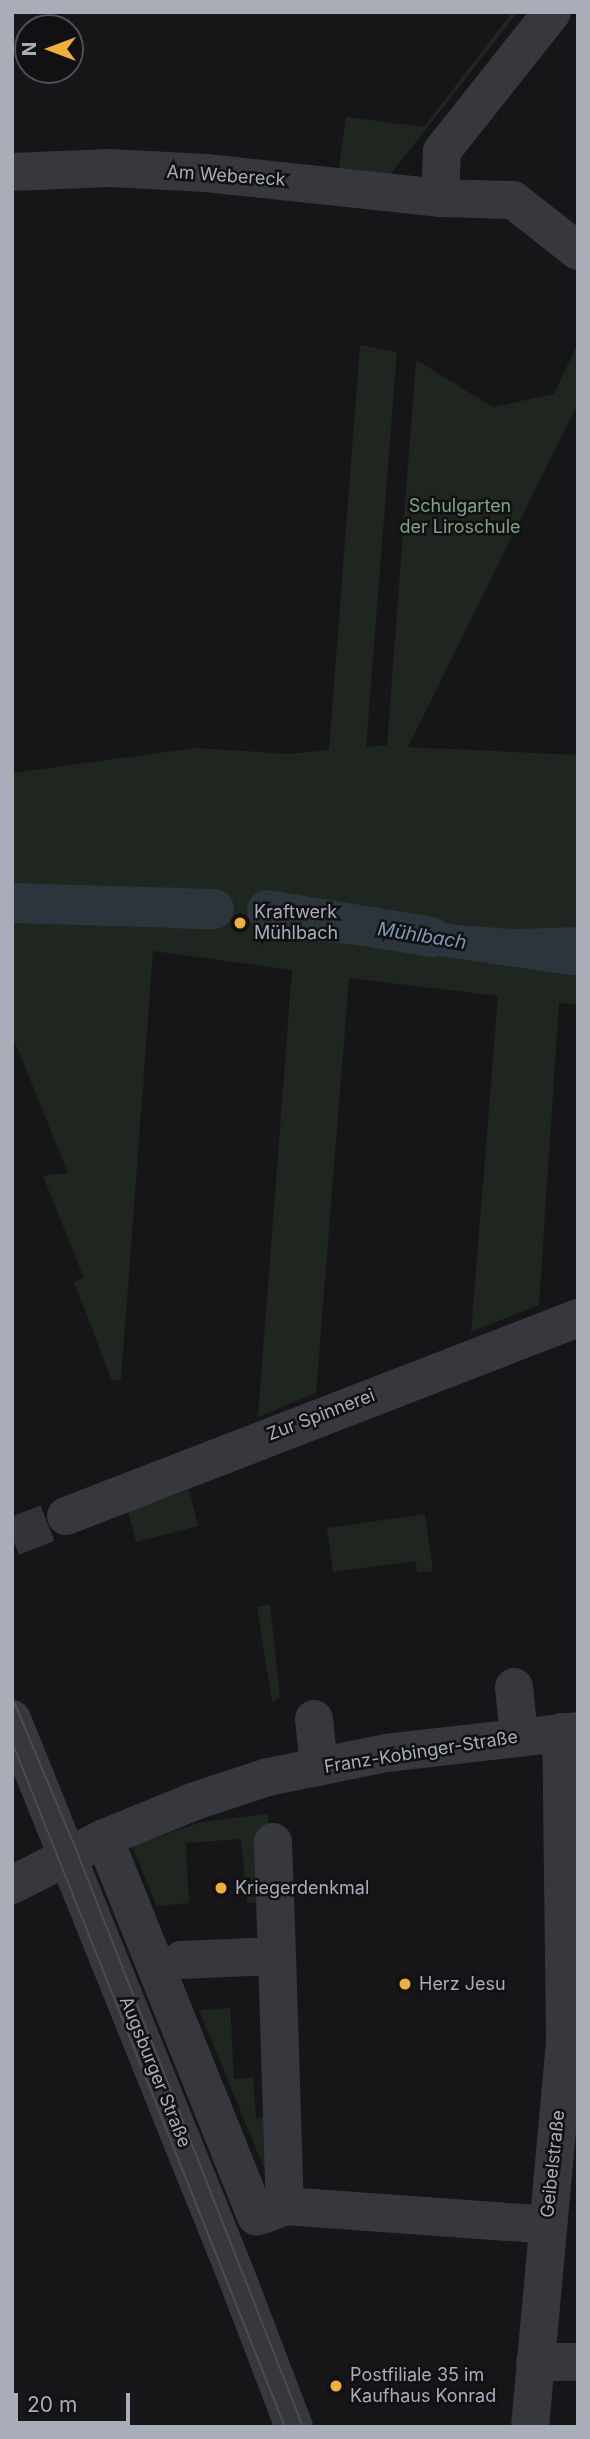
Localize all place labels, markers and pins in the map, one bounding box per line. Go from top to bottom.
place label: Kraftwerk Mühlbach [254,902,338,944]
marker: Kraftwerk Mühlbach [232,915,248,931]
place label: Kriegerdenkmal [235,1877,369,1899]
marker: Kriegerdenkmal [213,1880,229,1896]
place label: Herz Jesu [419,1973,506,1995]
marker: Herz Jesu [397,1976,413,1992]
place label: Postfiliale 35 im Kaufhaus Konrad [350,2365,496,2408]
marker: Postfiliale 35 im Kaufhaus Konrad [328,2378,344,2394]

